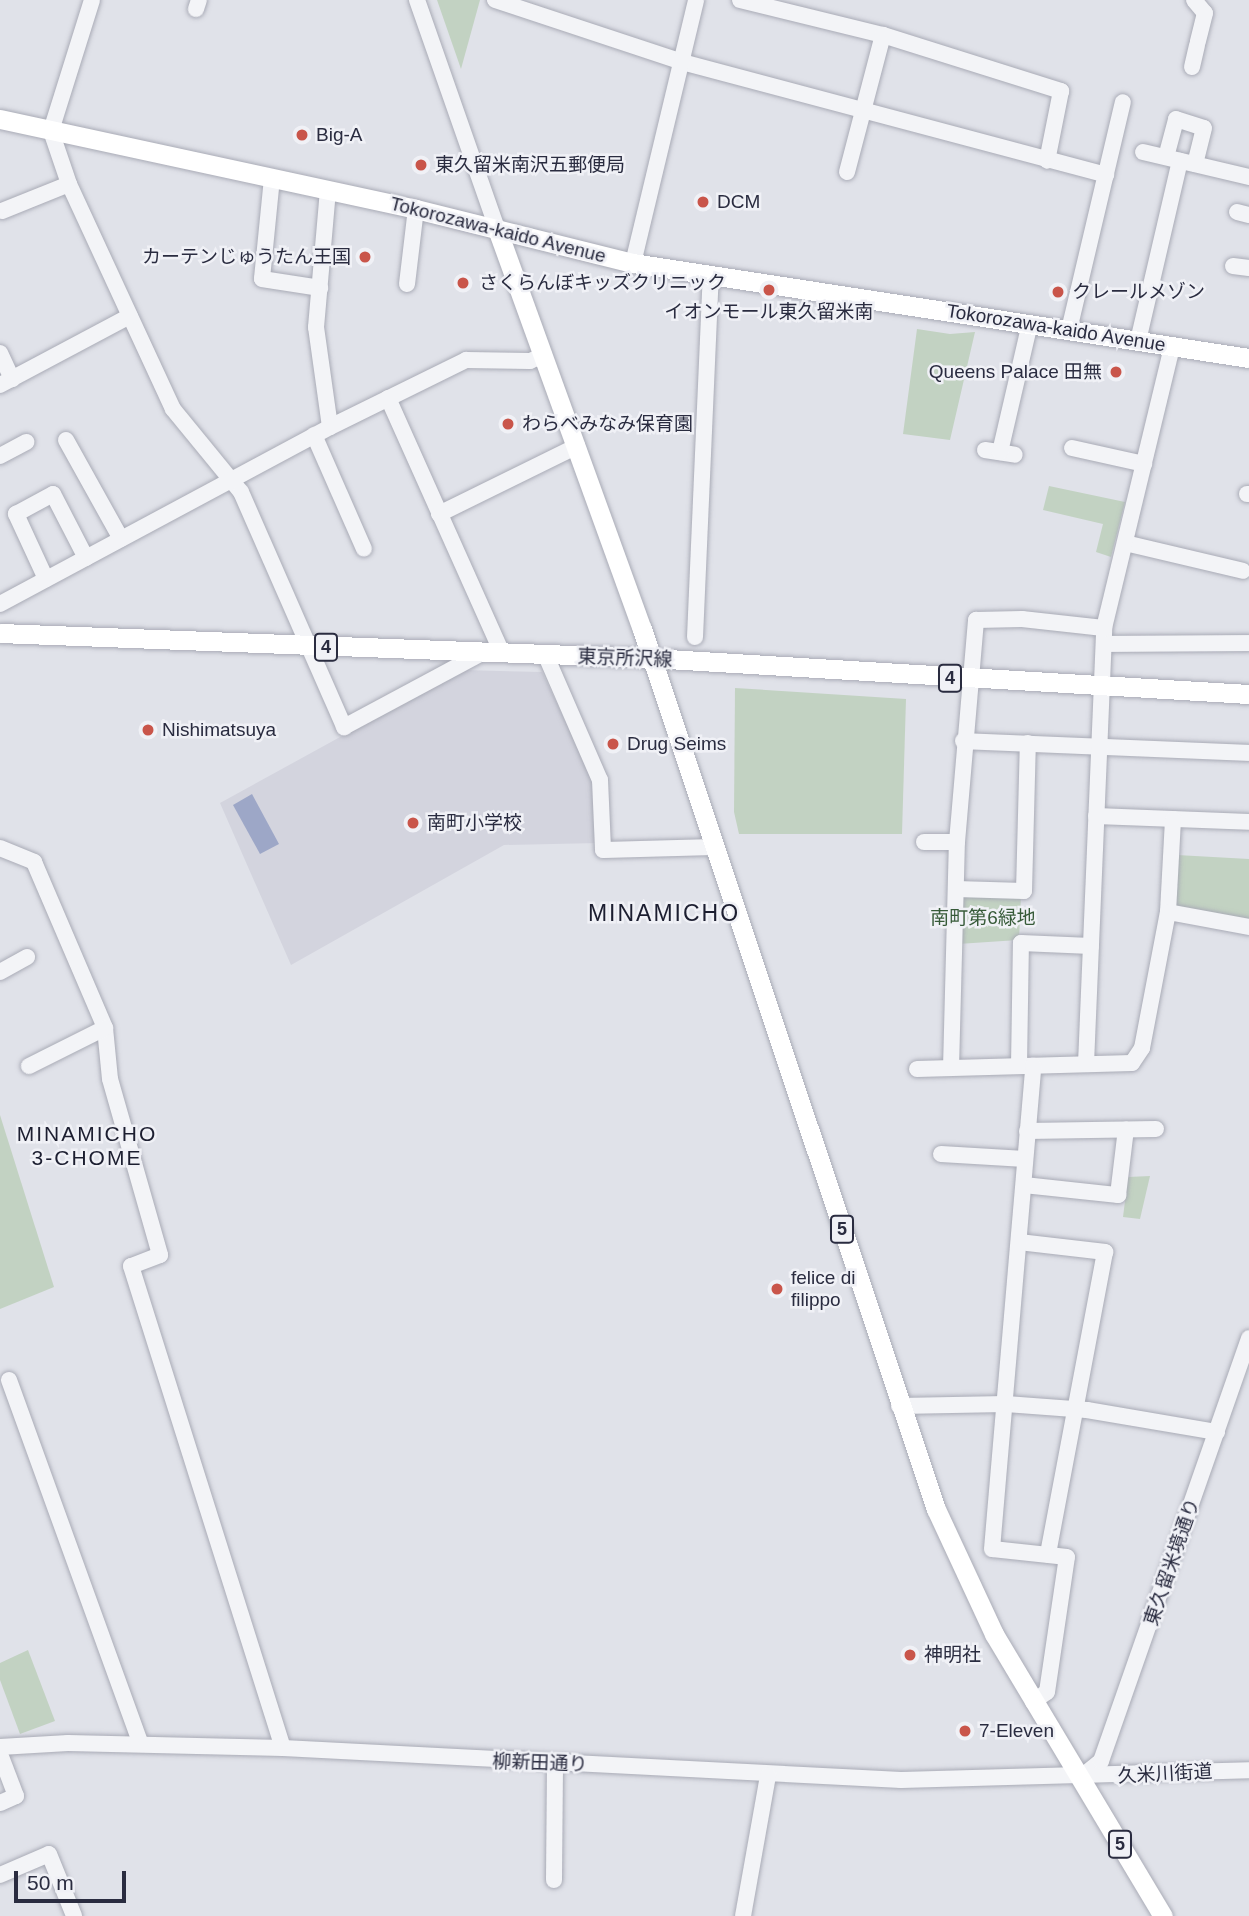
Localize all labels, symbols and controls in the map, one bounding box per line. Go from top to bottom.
place label: Big-A [316,124,362,146]
marker: Big-A [294,127,310,143]
place label: 東久留米南沢五郵便局 [435,154,625,176]
marker: 東久留米南沢五郵便局 [413,157,429,173]
place label: DCM [717,191,760,213]
street label: Tokorozawa-kaido Avenue [387,192,609,268]
marker: DCM [695,194,711,210]
place label: カーテンじゅうたん王国 [142,246,351,268]
marker: カーテンじゅうたん王国 [357,249,373,265]
place label: さくらんぼキッズクリニック [479,272,726,294]
marker: さくらんぼキッズクリニック [453,273,473,293]
place label: クレールメゾン [1072,281,1205,303]
marker: イオンモール東久留米南 [761,282,777,298]
marker: クレールメゾン [1050,284,1066,300]
street label: Tokorozawa-kaido Avenue [944,299,1168,357]
place label: イオンモール東久留米南 [665,301,873,323]
place label: Queens Palace 田無 [929,361,1102,383]
marker: Queens Palace 田無 [1108,364,1124,380]
place label: わらべみなみ保育園 [522,413,693,435]
marker: わらべみなみ保育園 [500,416,516,432]
road number: 4 [314,632,338,662]
street label: 東京所沢線 [577,645,673,671]
road number: 4 [938,664,962,692]
place label: Nishimatsuya [162,719,276,741]
marker: Nishimatsuya [140,722,156,738]
place label: Drug Seims [627,733,726,755]
marker: Drug Seims [605,736,621,752]
place label: 南町小学校 [427,812,522,834]
marker: 南町小学校 [405,815,421,831]
district label: MINAMICHO [589,899,739,927]
park label: 南町第6緑地 [930,907,1036,929]
district label: MINAMICHO 3-CHOME [18,1121,156,1171]
road number: 5 [830,1214,854,1244]
place label: felice di filippo [791,1267,855,1311]
marker: felice di filippo [769,1281,785,1297]
street label: 東久留米境通り [1140,1495,1204,1629]
place label: 神明社 [924,1644,981,1666]
marker: 神明社 [902,1647,918,1663]
place label: 7-Eleven [979,1720,1054,1742]
marker: 7-Eleven [957,1723,973,1739]
street label: 柳新田通り [492,1750,588,1776]
street label: 久米川街道 [1117,1760,1213,1788]
road number: 5 [1108,1830,1132,1858]
scale bar [18,1856,130,1900]
text: 50 m [27,1871,74,1894]

